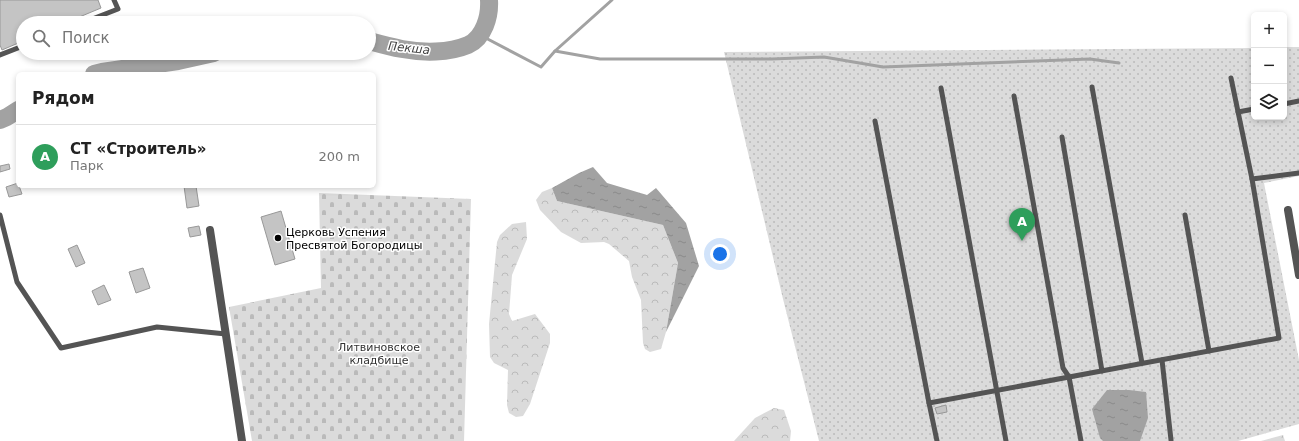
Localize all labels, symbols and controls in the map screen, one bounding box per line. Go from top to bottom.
map controls [1251,12,1287,120]
button: + [1251,12,1287,48]
search box [16,16,376,60]
icon: search [30,27,52,49]
text: Поиск [62,29,110,47]
water label: Пекша [387,39,431,57]
button: − [1251,48,1287,84]
button: layers [1251,84,1287,120]
text: Рядом [32,88,95,108]
text: СТ «Строитель» [70,140,206,158]
text: A [40,149,50,164]
text: 200 m [318,149,360,164]
text: Парк [70,158,104,173]
pin: A [1009,208,1035,241]
place label: Церковь Успения Пресвятой Богородицы [286,226,422,252]
marker: Церковь Успения Пресвятой Богородицы [273,233,283,243]
your location [710,244,730,264]
park label: Литвиновское кладбище [338,341,420,367]

